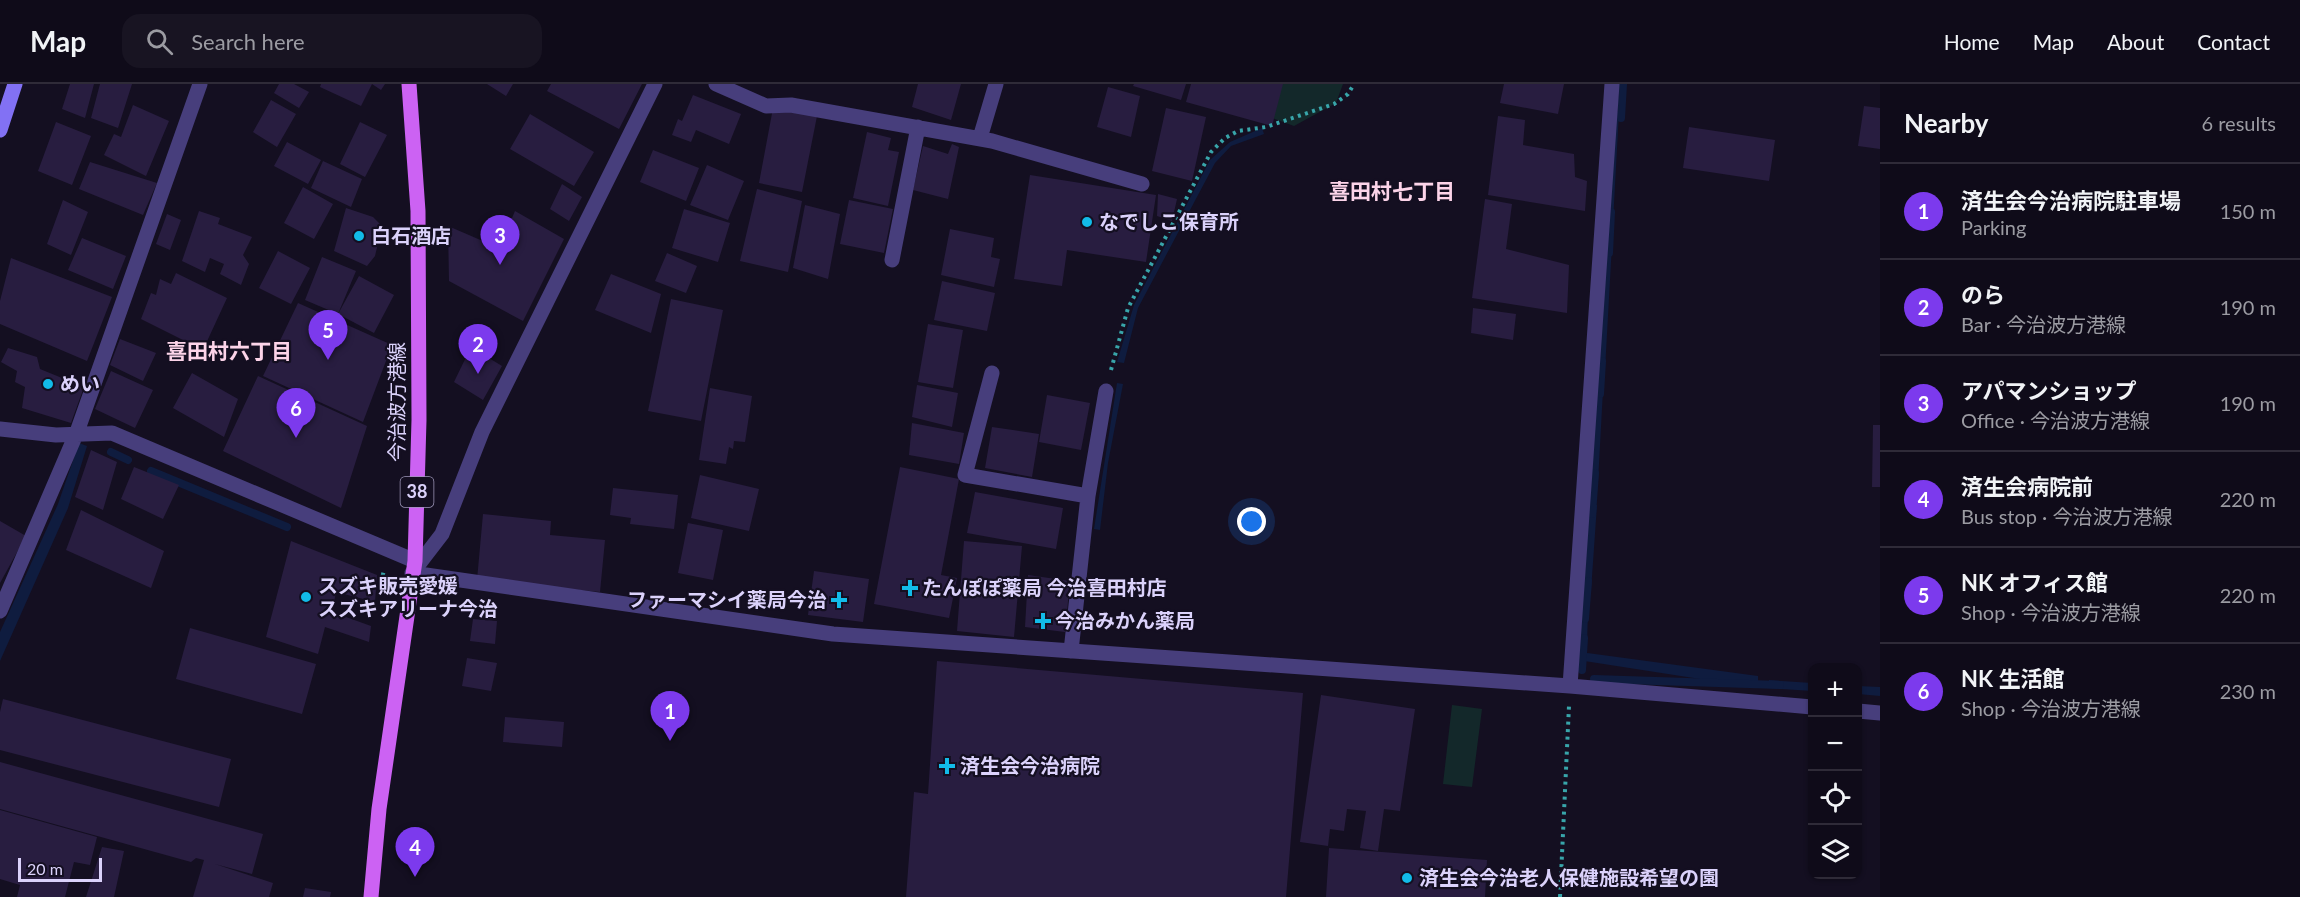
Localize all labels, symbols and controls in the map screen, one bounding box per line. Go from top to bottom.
search box [122,14,542,68]
text: Map [30,24,86,58]
icon: search [143,25,176,58]
text: Search here [191,28,305,55]
text: Home [1944,29,2000,54]
text: Map [2033,29,2074,54]
text: About [2107,29,2164,54]
text: Contact [2197,29,2270,54]
text: Nearby [1904,107,1989,139]
text: 6 results [2201,111,2276,135]
district label: 喜田村七丁目 [1329,178,1455,203]
text: 済生会今治病院駐車場 [1961,187,2181,214]
text: 1 [1918,199,1929,223]
text: 150 m [2220,199,2276,223]
place label: なでしこ保育所 [1099,209,1239,233]
marker: なでしこ保育所 [1080,215,1094,229]
text: Parking [1961,215,2026,239]
pin: 3 [480,216,520,265]
place label: 白石酒店 [371,223,451,247]
marker: 白石酒店 [352,229,366,243]
text: のら [1961,281,2005,308]
text: 2 [1918,295,1929,319]
text: 190 m [2220,295,2276,319]
pin: 5 [308,310,348,360]
text: Bar · 今治波方港線 [1961,312,2126,336]
pin: 2 [458,324,498,374]
district label: 喜田村六丁目 [166,338,292,363]
street label: 今治波方港線 [384,342,408,462]
place label: めい [60,371,100,395]
marker: めい [41,377,55,391]
text: アパマンショップ [1961,377,2137,404]
pin: 6 [276,388,316,438]
text: 3 [1918,391,1929,415]
text: 190 m [2220,391,2276,415]
text: Office · 今治波方港線 [1961,408,2150,432]
text: 済生会病院前 [1961,473,2093,500]
road number: 38 [400,477,434,507]
text: 4 [1918,487,1929,511]
text: 220 m [2220,487,2276,511]
text: Bus stop · 今治波方港線 [1961,504,2172,528]
your location [1237,507,1266,536]
text: NK オフィス館 [1961,569,2108,596]
place label: スズキ販売愛媛 スズキアリーナ今治 [318,573,498,620]
place label: たんぽぽ薬局 今治喜田村店 [922,575,1167,599]
marker: たんぽぽ薬局 今治喜田村店 [903,581,917,595]
text: 5 [1918,583,1929,607]
text: 220 m [2220,583,2276,607]
place label: ファーマシイ薬局今治 [627,587,827,611]
marker: スズキ販売愛媛 スズキアリーナ今治 [299,590,313,604]
marker: ファーマシイ薬局今治 [832,593,846,607]
text: Shop · 今治波方港線 [1961,600,2141,624]
place label: 今治みかん薬局 [1055,608,1195,632]
marker: 今治みかん薬局 [1036,614,1050,628]
map controls [1808,663,1862,879]
button: + [1808,663,1862,717]
text: NK 生活館 [1961,665,2064,692]
text: 6 [1918,679,1929,703]
text: 230 m [2220,679,2276,703]
pin: 1 [650,692,690,741]
text: Shop · 今治波方港線 [1961,696,2141,720]
button: − [1808,717,1862,771]
place label: 済生会今治病院 [960,753,1100,777]
marker: 済生会今治病院 [938,757,956,775]
button: locate [1808,771,1862,825]
button: layers [1808,825,1862,879]
pin: 4 [396,828,434,877]
scale bar [18,855,102,882]
text: 20 m [27,859,63,878]
place label: 済生会今治老人保健施設希望の園 [1419,865,1719,889]
marker: 済生会今治老人保健施設希望の園 [1400,871,1414,885]

